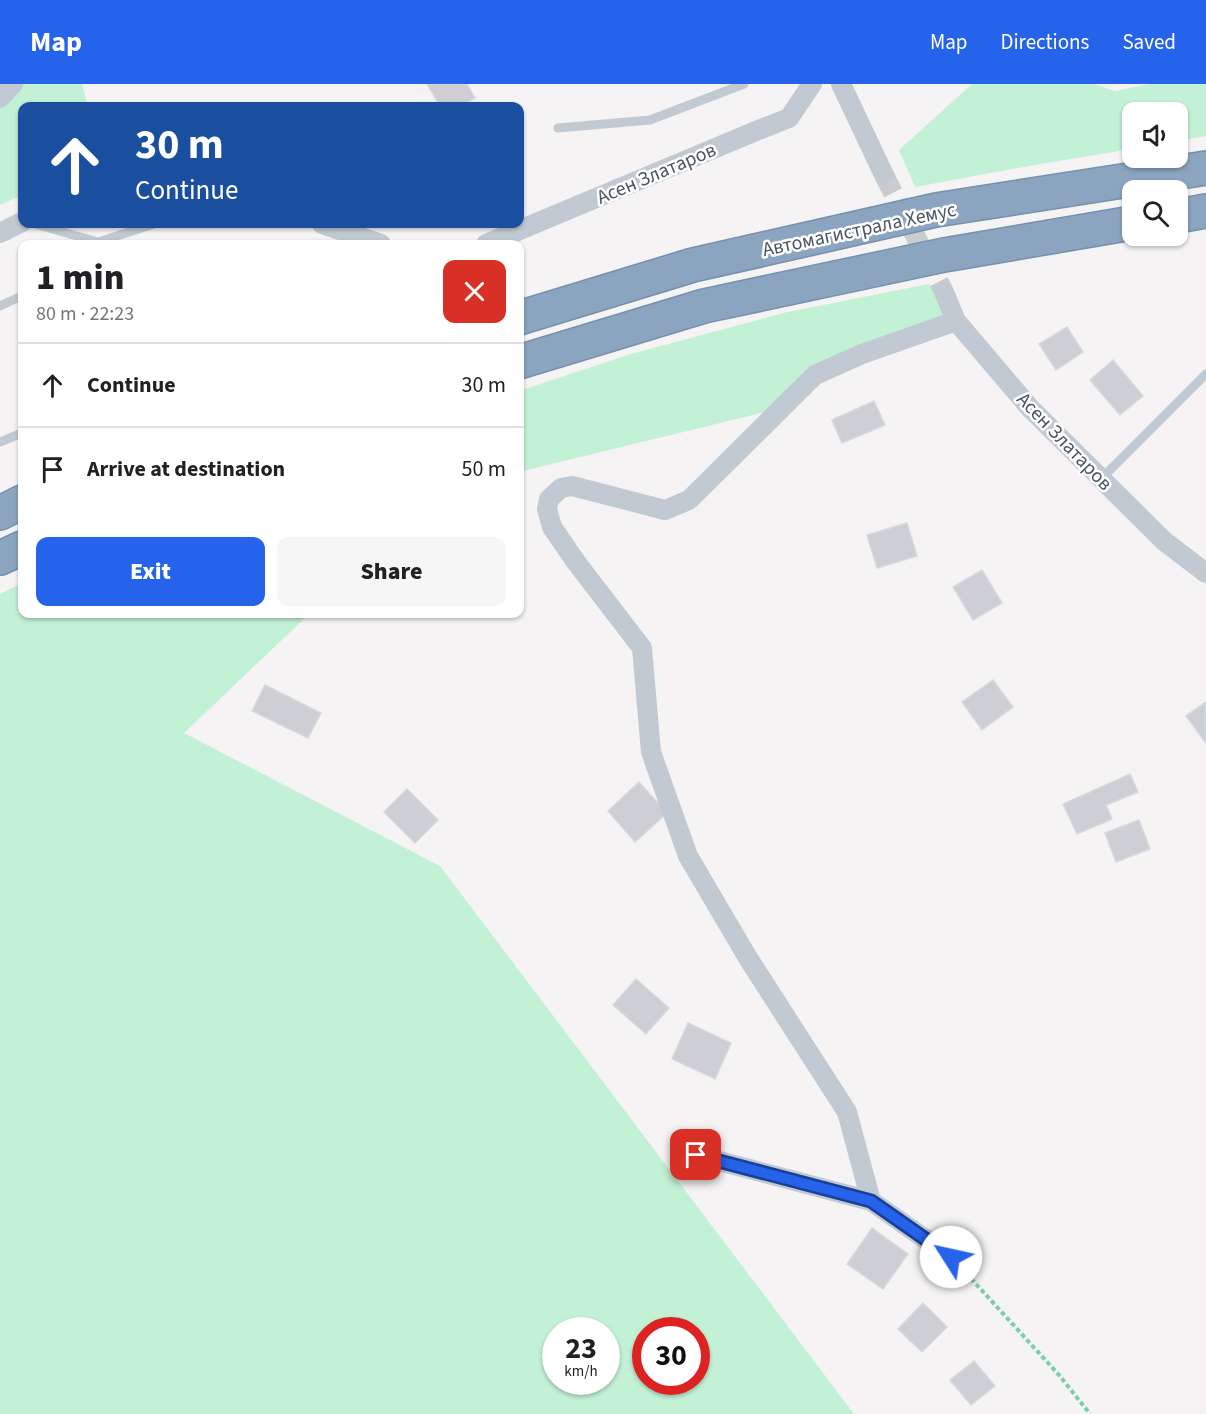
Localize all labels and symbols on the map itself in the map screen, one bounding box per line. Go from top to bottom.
street label: Асен Златаров [592,136,720,212]
street label: Автомагистрала Хемус [760,196,959,264]
street label: Асен Златаров [1010,386,1119,497]
pin [670,1129,721,1180]
position arrow [919,1225,983,1289]
speed limit sign: 30 [632,1317,710,1395]

